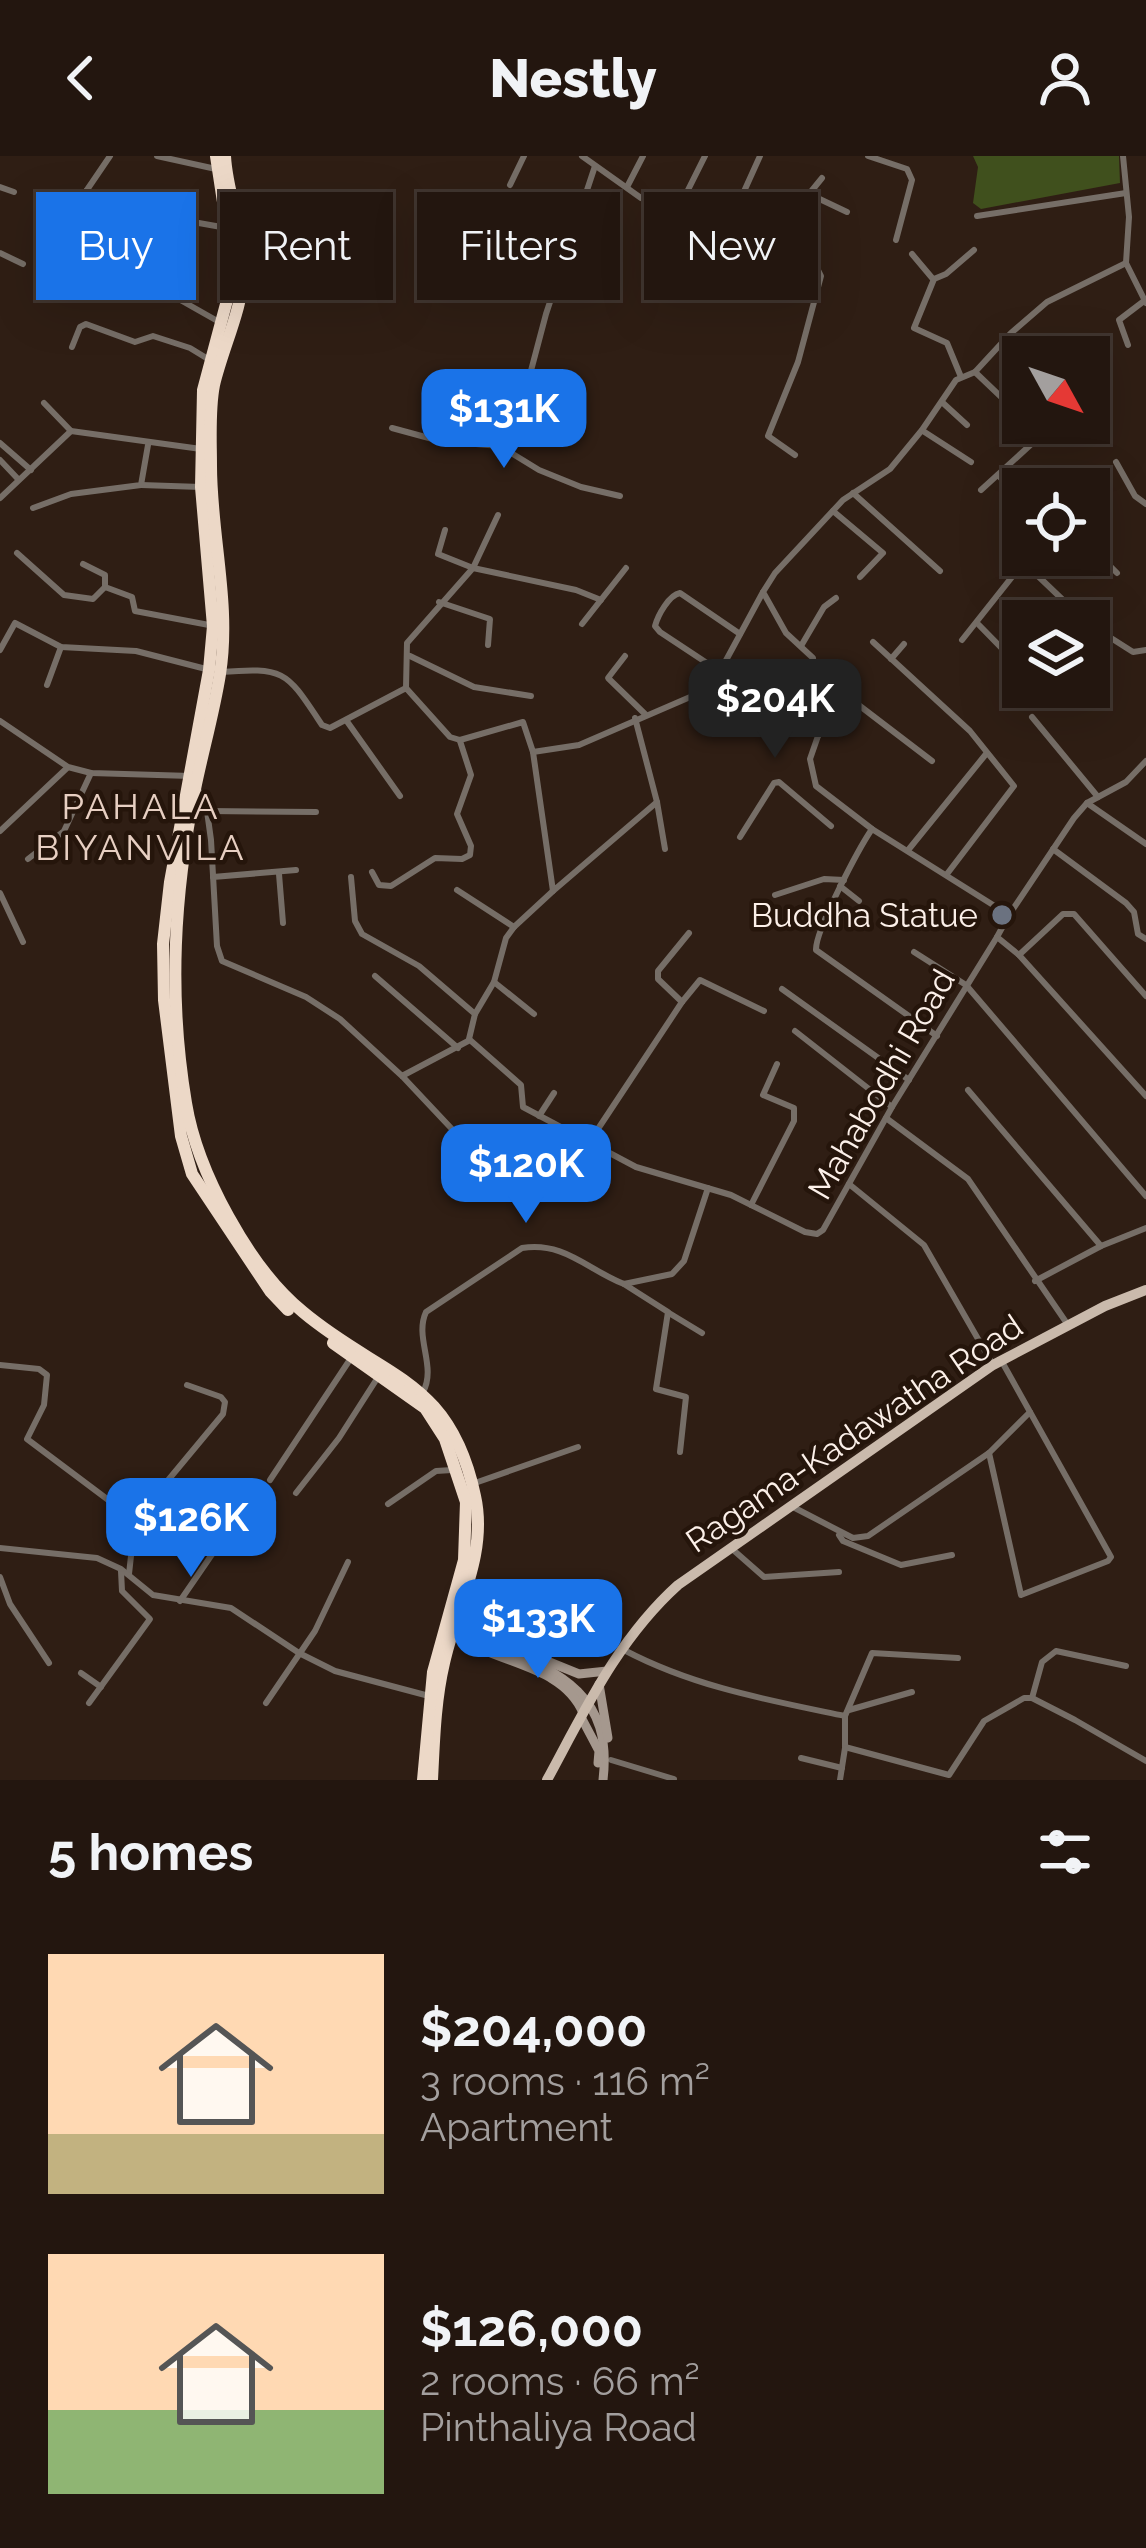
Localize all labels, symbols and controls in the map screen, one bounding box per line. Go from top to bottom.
icon: back [48,45,114,111]
icon: person [1032,45,1098,111]
text: Nestly [489,46,657,110]
chip: Buy [36,192,196,300]
chip: Rent [220,192,393,300]
chip: Filters [417,192,620,300]
chip: New [644,192,818,300]
north arrow [1002,336,1110,444]
map controls [1002,336,1110,708]
pin: $131K [420,369,588,471]
text: $131K [448,385,560,431]
button: locate [1002,468,1110,576]
button: layers [1002,600,1110,708]
pin: $204K [691,659,859,761]
text: $204K [715,675,835,721]
district label: PAHALA BIYANVILA [35,785,247,868]
place label: Buddha Statue [751,896,978,935]
marker: Buddha Statue [989,902,1015,928]
street label: Mahabodhi Road [800,963,963,1206]
pin: $120K [442,1124,610,1226]
text: $120K [468,1140,584,1186]
street label: Ragama-Kadawatha Road [679,1306,1030,1561]
pin: $126K [107,1478,275,1580]
text: $126K [133,1494,249,1540]
pin: $133K [454,1579,622,1681]
text: $133K [481,1595,595,1641]
icon: filters [1032,1819,1098,1885]
text: 5 homes [48,1822,253,1882]
text: $204,000 [420,1998,647,2058]
icon: home [144,2002,288,2146]
text: 3 rooms · 116 m² [420,2058,710,2104]
text: Apartment [420,2104,613,2150]
text: $126,000 [420,2298,643,2358]
icon: home [144,2302,288,2446]
text: 2 rooms · 66 m² [420,2358,700,2404]
text: Pinthaliya Road [420,2404,697,2450]

